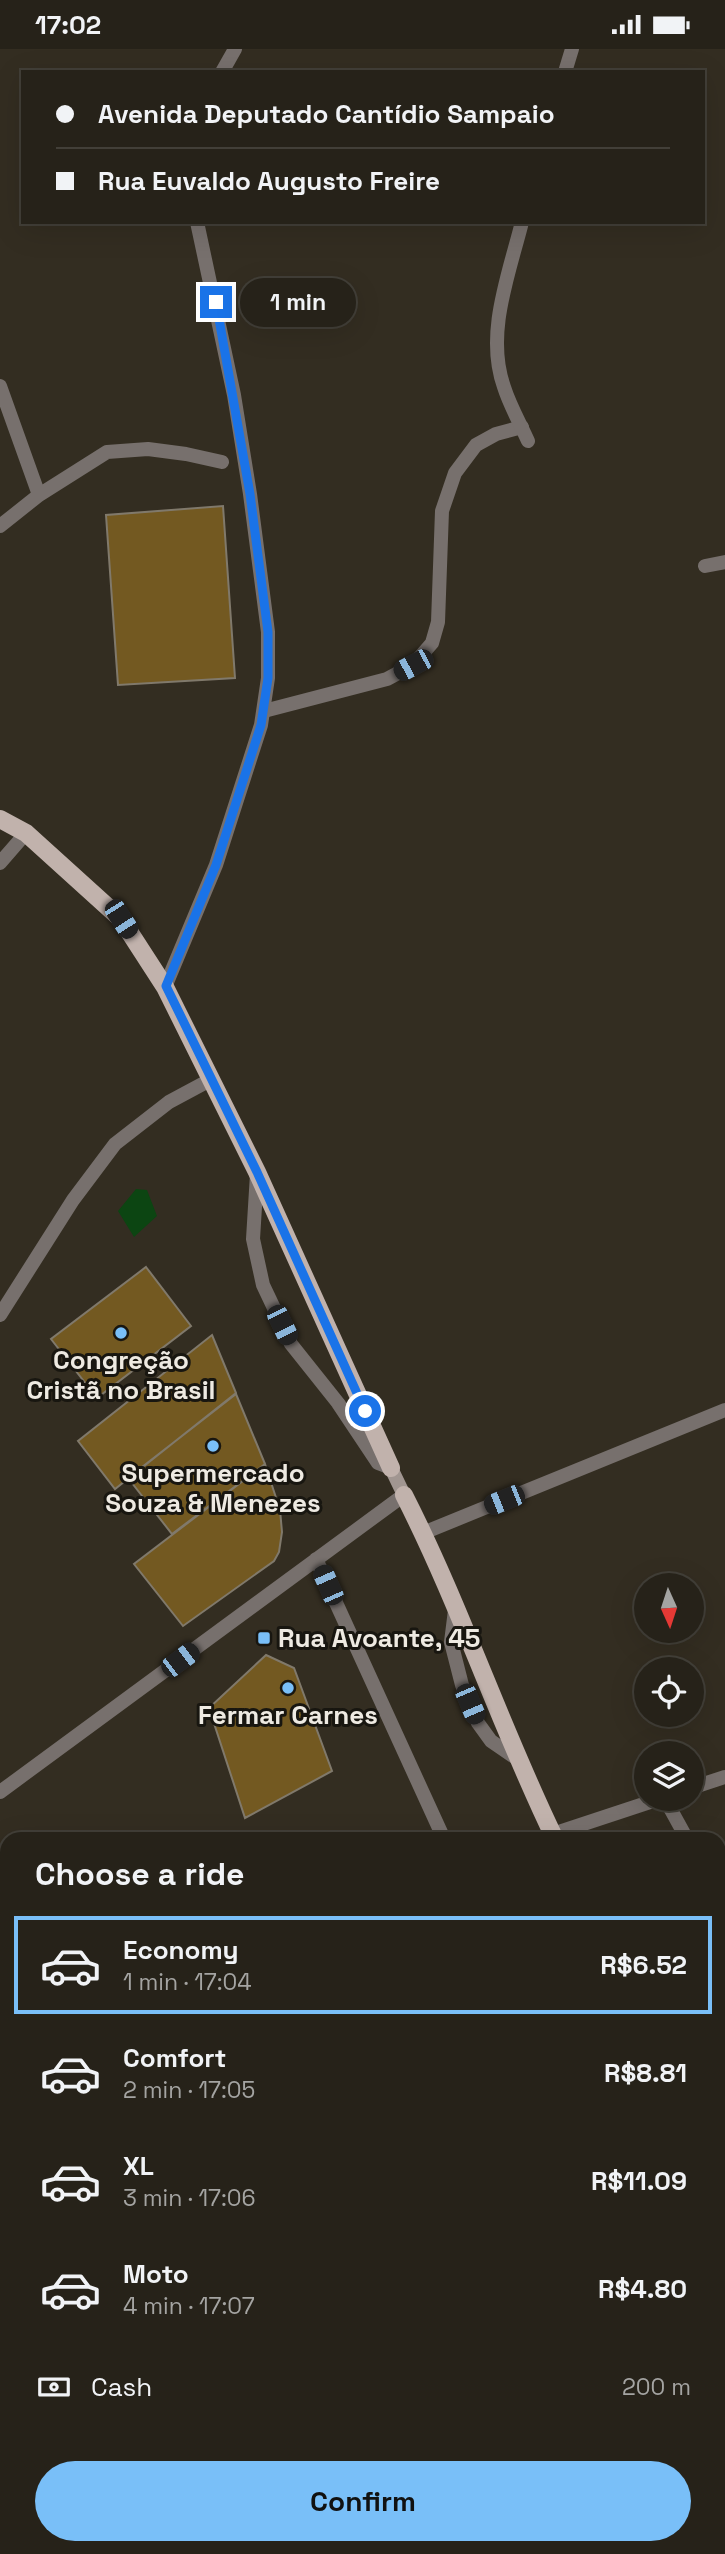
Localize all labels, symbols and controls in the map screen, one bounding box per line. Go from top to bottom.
text: 17:02 [35,8,101,42]
text: Avenida Deputado Cantídio Sampaio [98,97,555,131]
text: Rua Euvaldo Augusto Freire [98,164,440,198]
callout: 1 min [241,278,356,327]
route end [200,286,232,318]
text: 1 min [270,287,326,317]
car [390,646,437,684]
car [101,896,142,942]
car [264,1302,301,1348]
marker: Congreção Cristã no Brasil [113,1325,129,1341]
place label: Congreção Cristã no Brasil [27,1343,215,1407]
route start [349,1395,381,1427]
marker: Supermercado Souza & Menezes [205,1438,221,1454]
place label: Supermercado Souza & Menezes [105,1456,321,1520]
car [481,1482,528,1518]
car [310,1562,347,1608]
north arrow [634,1573,704,1643]
map controls [634,1573,704,1811]
place label: Rua Avoante, 45 [278,1621,480,1655]
marker: Rua Avoante, 45 [256,1630,272,1646]
car [157,1639,204,1681]
button: locate [634,1657,704,1727]
marker: Fermar Carnes [280,1680,296,1696]
car [453,1681,488,1727]
place label: Fermar Carnes [198,1698,378,1732]
button: layers [634,1741,704,1811]
text: Choose a ride [35,1854,245,1894]
text: Economy [123,1933,239,1967]
icon: car [39,1934,102,1997]
text: R$6.52 [600,1948,687,1982]
text: 1 min · 17:04 [123,1967,252,1997]
text: Comfort [123,2041,226,2075]
icon: car [39,2042,102,2105]
text: R$8.81 [604,2056,687,2090]
text: 2 min · 17:05 [123,2075,255,2105]
text: XL [123,2149,154,2183]
icon: car [39,2150,102,2213]
text: R$11.09 [591,2164,687,2198]
text: 3 min · 17:06 [123,2183,256,2213]
text: Moto [123,2257,189,2291]
icon: car [39,2258,102,2321]
text: R$4.80 [598,2272,687,2306]
text: 4 min · 17:07 [123,2291,255,2321]
icon: cash [35,2368,73,2406]
text: Cash [91,2370,152,2404]
text: 200 m [622,2372,691,2402]
button: Confirm [35,2461,691,2541]

